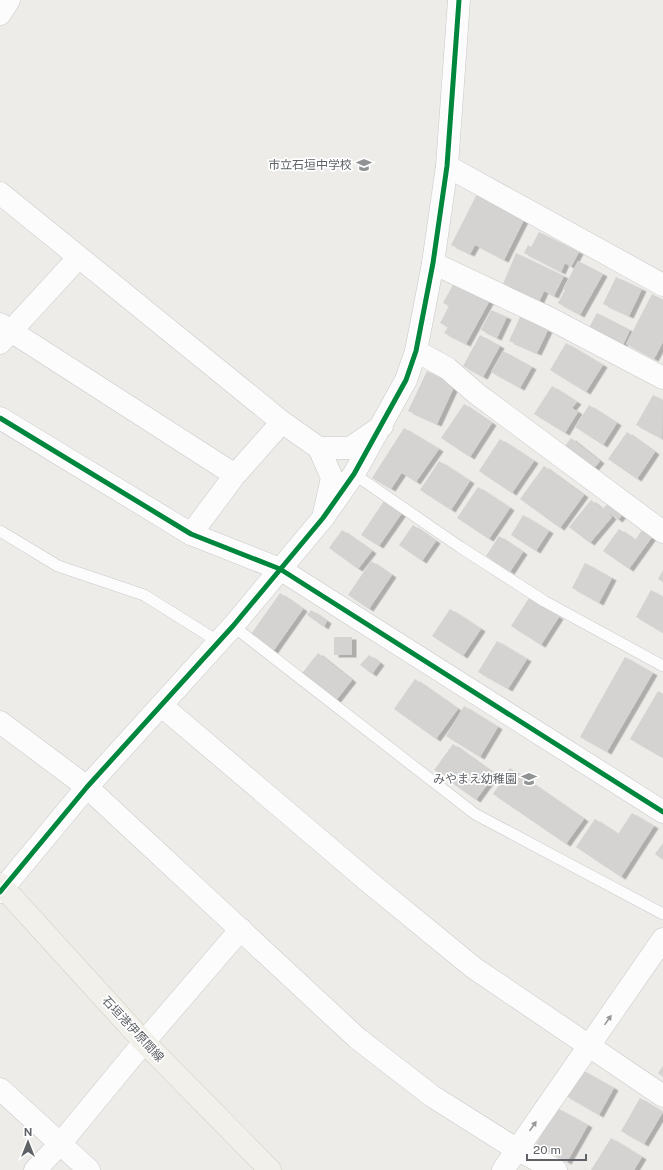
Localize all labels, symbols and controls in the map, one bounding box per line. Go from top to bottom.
school or university icon: 市立石垣中学校 [355,156,373,174]
place label: 市立石垣中学校 [268,158,352,172]
school or university icon: みやまえ幼稚園 [520,770,538,788]
place label: みやまえ幼稚園 [433,772,517,786]
street label: 石垣港伊原間線 [99,994,167,1064]
one-way arrow [604,1014,612,1025]
one-way arrow [529,1121,537,1131]
north arrow [8,1122,48,1162]
text: N [24,1126,32,1138]
scale bar [527,1136,586,1162]
text: 20 m [533,1143,561,1157]

